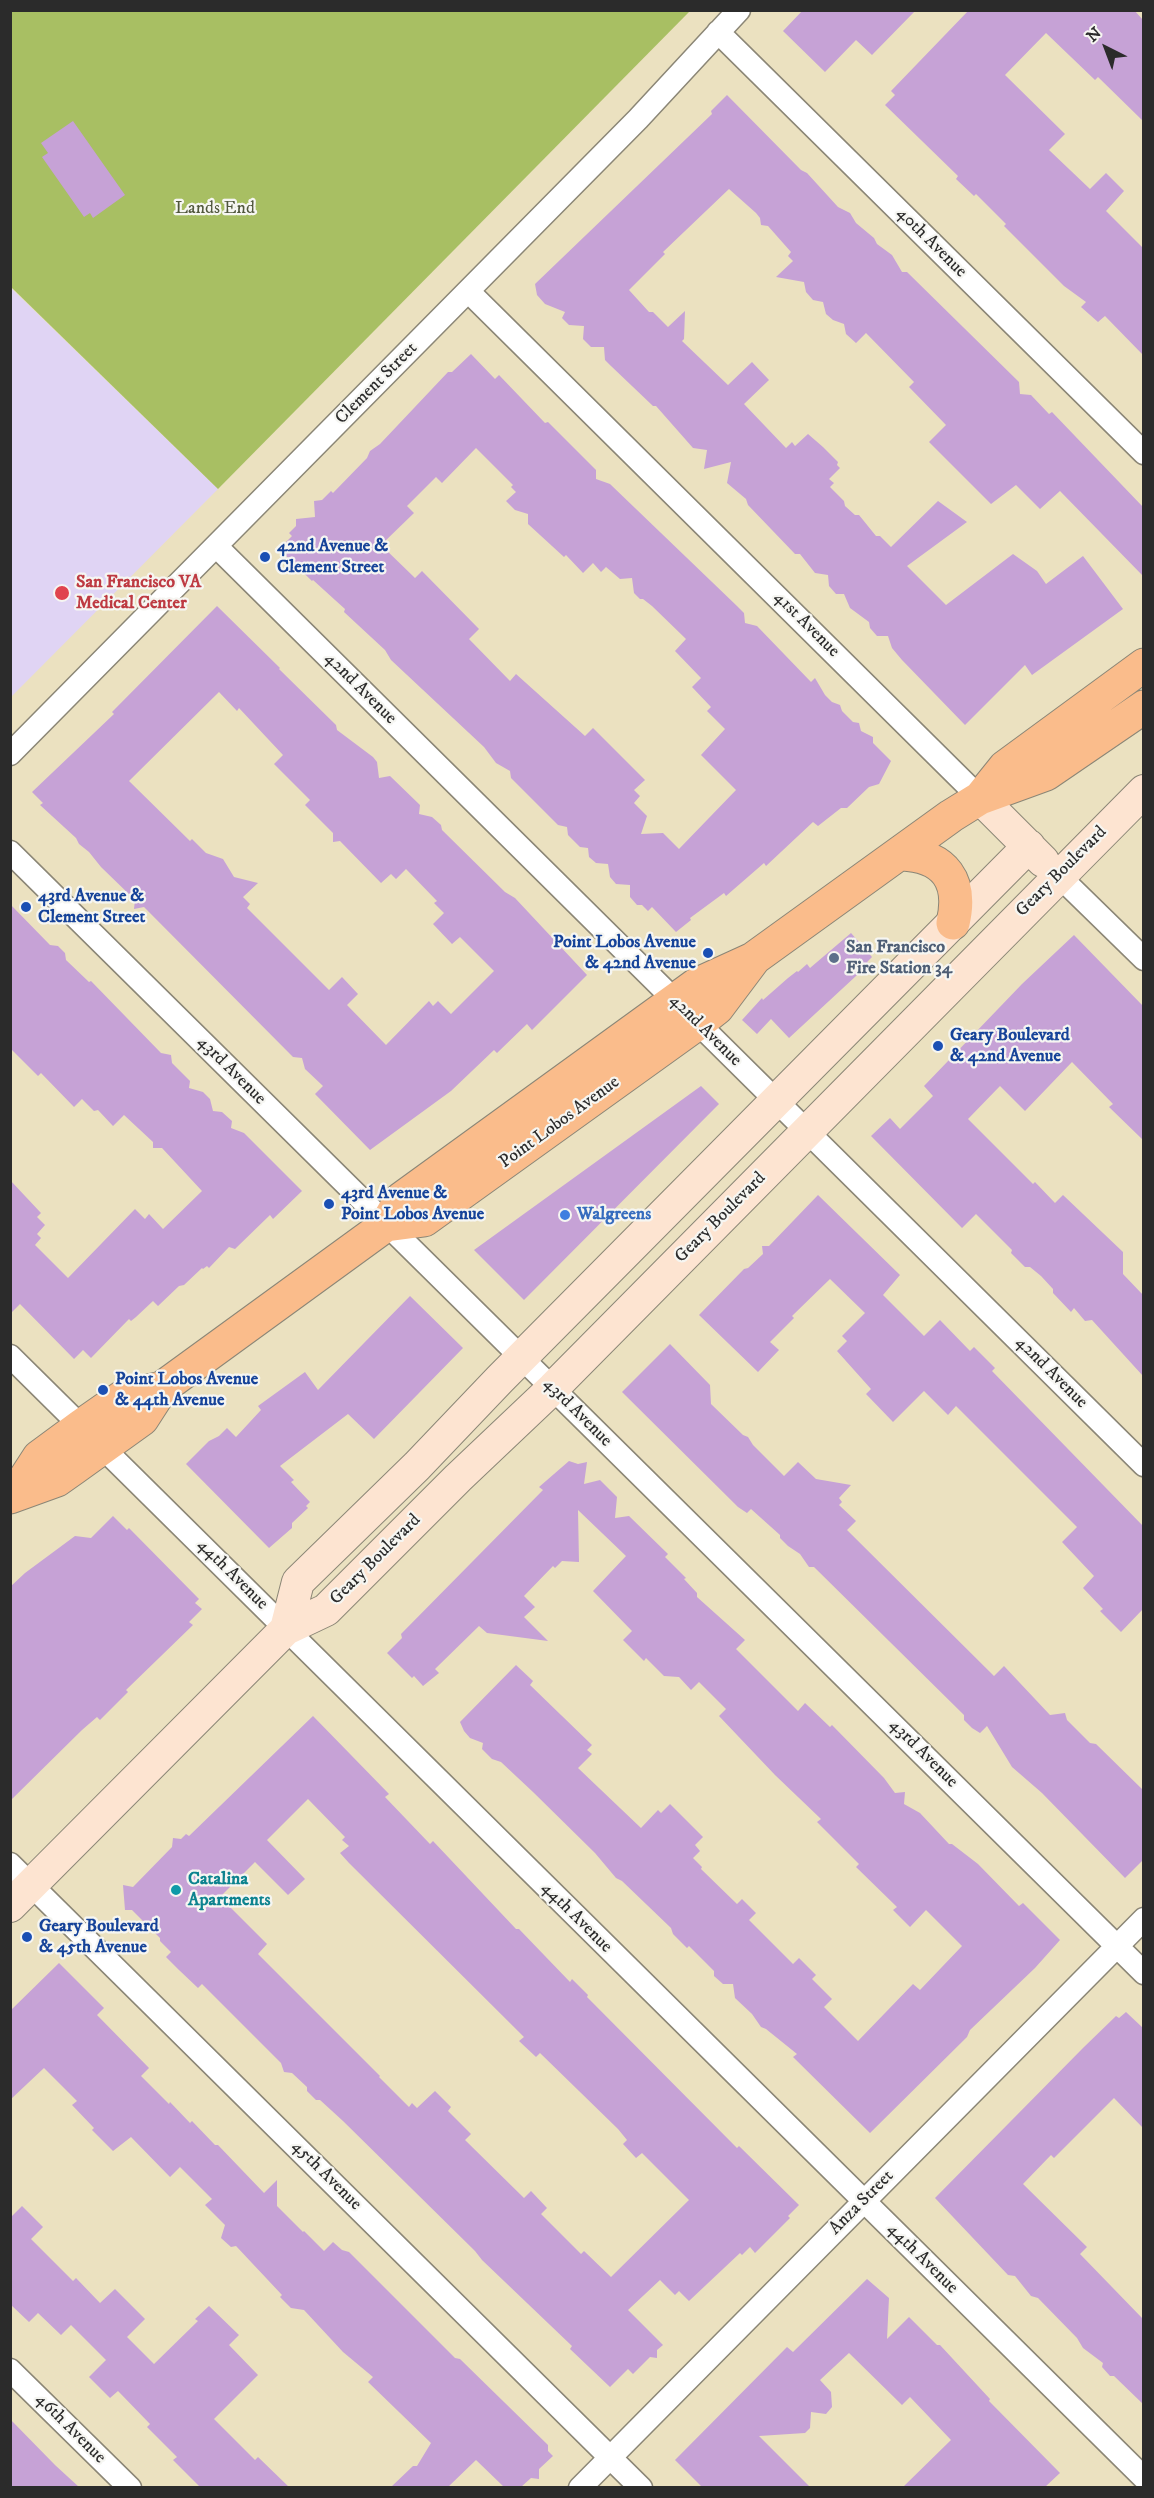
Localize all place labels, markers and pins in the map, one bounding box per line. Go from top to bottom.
place label: 42nd Avenue & Clement Street [277,536,388,578]
marker: 42nd Avenue & Clement Street [258,550,272,564]
place label: San Francisco VA Medical Center [76,572,201,614]
marker: San Francisco VA Medical Center [53,584,71,602]
place label: 43rd Avenue & Clement Street [38,886,145,928]
marker: 43rd Avenue & Clement Street [19,900,33,914]
place label: Point Lobos Avenue & 42nd Avenue [553,932,696,974]
place label: San Francisco Fire Station 34 [846,937,952,980]
marker: Point Lobos Avenue & 42nd Avenue [701,946,715,960]
marker: San Francisco Fire Station 34 [827,951,841,965]
place label: Geary Boulevard & 42nd Avenue [950,1025,1070,1068]
marker: Geary Boulevard & 42nd Avenue [931,1039,945,1053]
place label: 43rd Avenue & Point Lobos Avenue [341,1183,484,1226]
marker: 43rd Avenue & Point Lobos Avenue [322,1197,336,1211]
place label: Walgreens [577,1204,651,1226]
marker: Walgreens [558,1208,572,1222]
place label: Point Lobos Avenue & 44th Avenue [115,1369,258,1412]
marker: Point Lobos Avenue & 44th Avenue [96,1383,110,1397]
place label: Catalina Apartments [188,1869,271,1912]
marker: Catalina Apartments [169,1883,183,1897]
place label: Geary Boulevard & 45th Avenue [39,1916,159,1958]
marker: Geary Boulevard & 45th Avenue [20,1930,34,1944]

